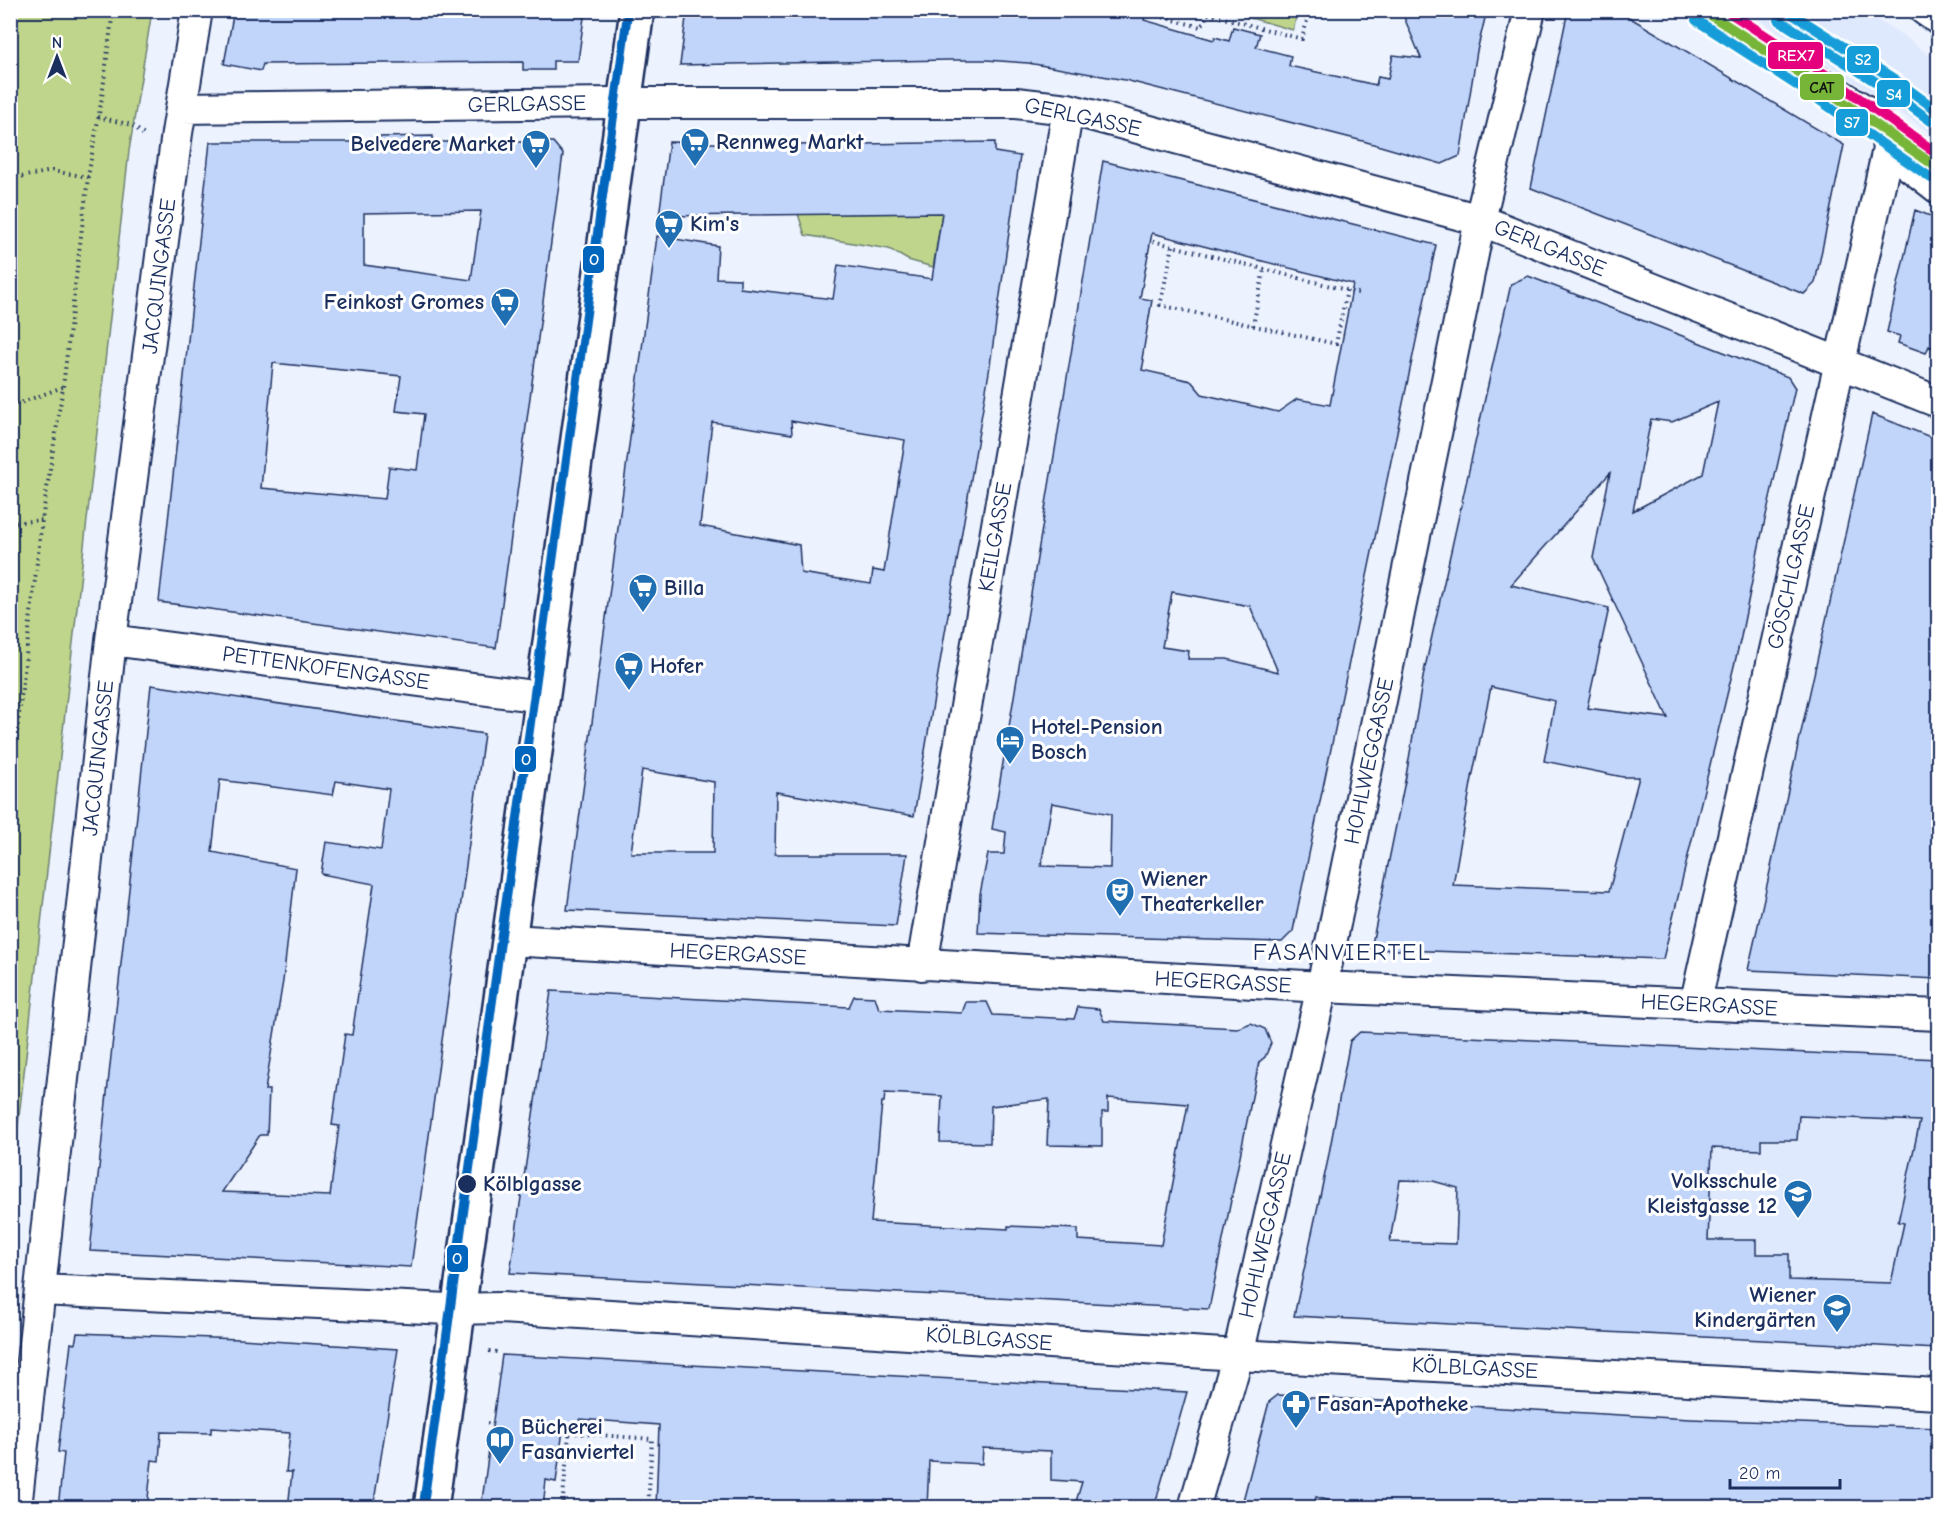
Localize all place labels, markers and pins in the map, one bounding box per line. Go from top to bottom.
supermarket icon: Rennweg Markt [679,126,711,168]
supermarket icon: Belvedere Market [520,128,552,170]
place label: Rennweg Markt [716,129,864,155]
place label: Belvedere Market [350,131,516,157]
supermarket icon: Kim's [653,208,685,250]
place label: Kim's [690,211,739,237]
supermarket icon: Feinkost Gromes [489,286,521,328]
place label: Feinkost Gromes [324,289,484,315]
supermarket icon: Billa [627,572,659,614]
place label: Billa [664,575,704,601]
supermarket icon: Hofer [613,650,645,692]
place label: Hofer [650,653,703,679]
place label: Hotel-Pension Bosch [1031,714,1163,765]
hotel icon: Hotel-Pension Bosch [994,724,1026,766]
place label: Wiener Theaterkeller [1141,866,1264,917]
theatre icon: Wiener Theaterkeller [1104,876,1136,918]
place label: Volksschule Kleistgasse 12 [1647,1168,1777,1219]
place label: Kölblgasse [483,1171,582,1197]
marker: Kölblgasse [456,1173,478,1195]
school or university icon: Volksschule Kleistgasse 12 [1782,1178,1814,1220]
place label: Wiener Kindergärten [1694,1282,1816,1333]
school or university icon: Wiener Kindergärten [1821,1292,1853,1334]
pharmacy icon: Fasan-Apotheke [1280,1388,1312,1430]
place label: Fasan-Apotheke [1317,1391,1469,1417]
place label: Bücherei Fasanviertel [521,1414,634,1465]
library icon: Bücherei Fasanviertel [484,1424,516,1466]

